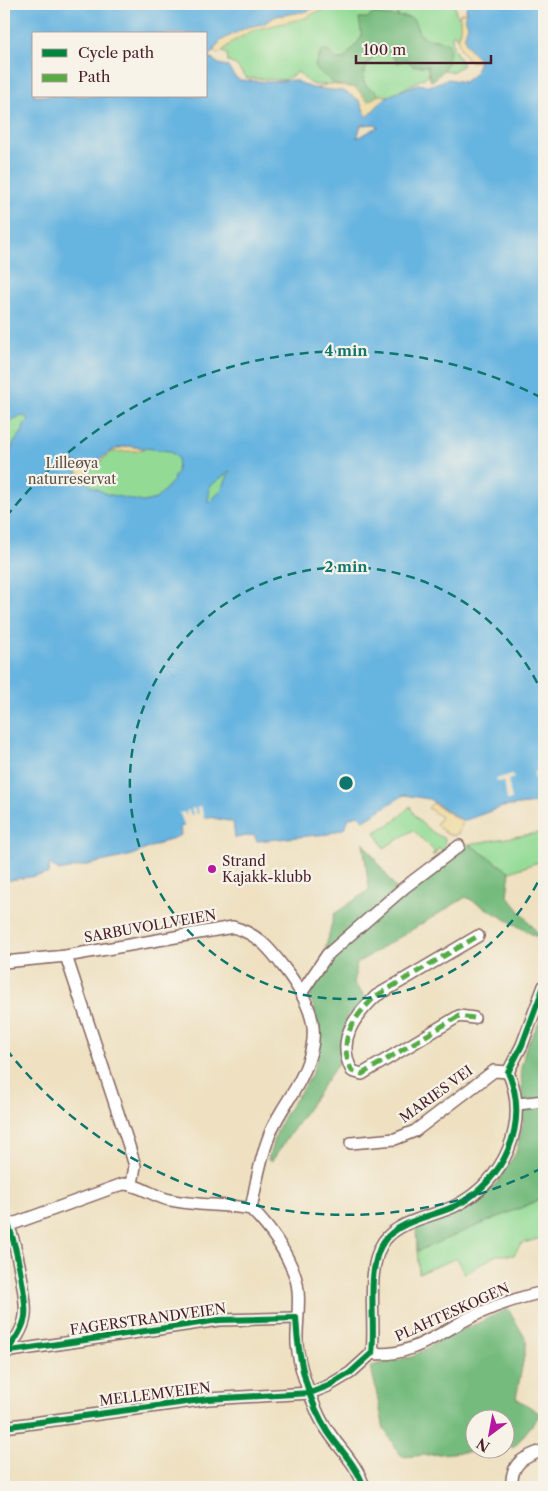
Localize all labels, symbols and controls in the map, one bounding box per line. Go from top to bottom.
legend [32,32,208,98]
scale bar [356,32,490,64]
text: 100 m [363,40,406,59]
text: Cycle path [78,43,155,62]
text: Path [78,67,111,86]
text: 4 min [324,341,368,360]
park label: Lilleøya naturreservat [28,454,116,488]
text: 2 min [324,557,368,576]
centre of rings [337,774,355,792]
place label: Strand Kajakk-klubb [222,852,311,886]
marker: Strand Kajakk-klubb [206,863,218,875]
street label: SARBUVOLLVEIEN [83,905,218,946]
street label: MARIES VEI [396,1061,476,1127]
street label: PLAHTESKOGEN [392,1278,512,1345]
street label: FAGERSTRANDVEIEN [69,1299,228,1339]
street label: MELLEMVEIEN [98,1378,212,1410]
north arrow [466,1408,516,1458]
text: N [473,1434,493,1456]

